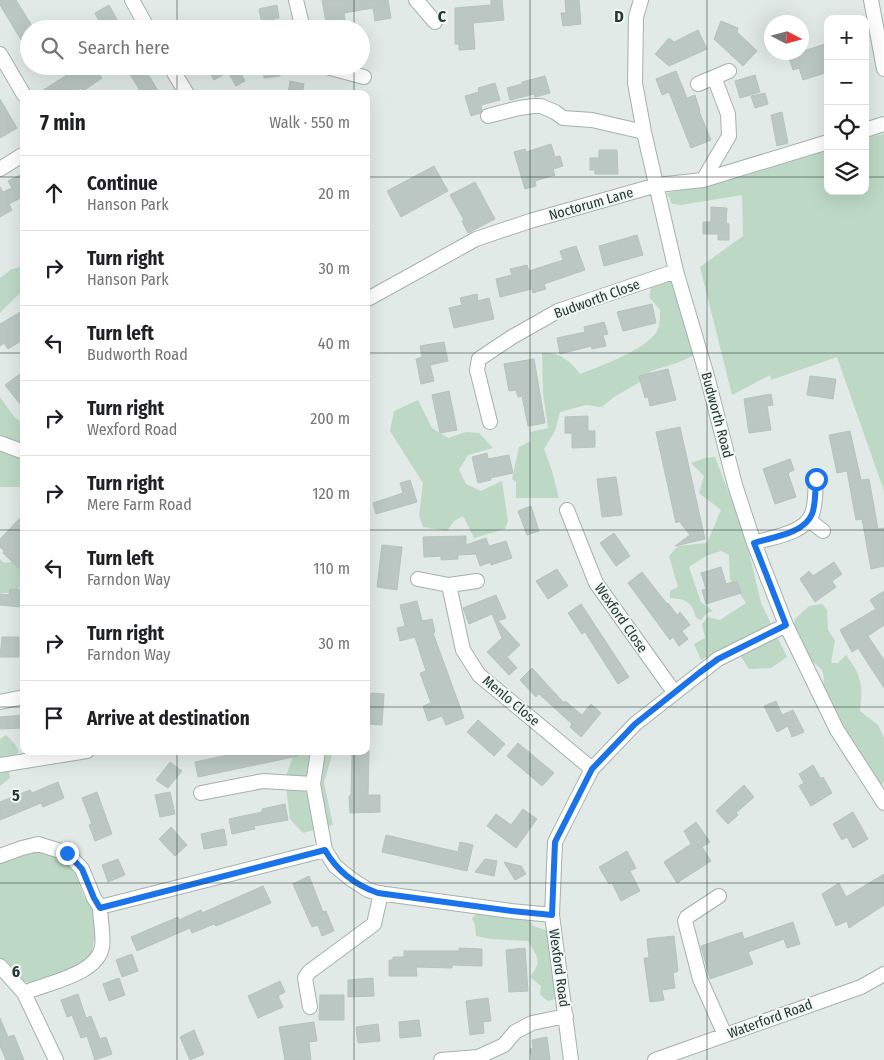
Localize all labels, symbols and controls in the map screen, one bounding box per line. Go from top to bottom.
text: C [438,7,447,26]
text: D [614,7,624,26]
north arrow [764,15,809,60]
map controls [824,15,869,195]
button: + [824,15,869,60]
search box [20,20,370,75]
icon: search [38,34,66,62]
text: Search here [78,36,170,59]
button: − [824,60,869,105]
button: locate [824,105,869,150]
text: 7 min [40,110,86,136]
text: Walk · 550 m [269,113,350,132]
button: layers [824,150,869,195]
text: Continue [87,172,158,195]
icon: ahead [40,179,68,207]
text: 20 m [319,184,350,203]
street label: Noctorum Lane [547,184,635,224]
text: Hanson Park [87,195,169,214]
text: Turn right [87,247,164,270]
icon: right [40,254,68,282]
text: 30 m [318,259,350,278]
text: Hanson Park [87,270,169,289]
street label: Budworth Close [552,276,642,322]
text: Turn left [87,322,154,345]
icon: left [40,329,68,357]
text: 40 m [318,334,350,353]
text: Budworth Road [87,345,188,364]
street label: Budworth Road [697,370,737,460]
text: Turn right [87,397,164,420]
icon: right [40,404,68,432]
text: 200 m [310,409,350,428]
text: Wexford Road [87,420,177,439]
route start [805,468,828,491]
text: Turn right [87,472,164,495]
icon: right [40,479,68,507]
text: 120 m [312,484,350,503]
text: Mere Farm Road [87,495,192,514]
text: Turn left [87,547,154,570]
icon: left [40,554,68,582]
text: 110 m [313,559,350,578]
text: Farndon Way [87,570,170,589]
street label: Wexford Close [591,580,651,656]
text: Turn right [87,622,164,645]
icon: right [40,629,68,657]
text: 30 m [318,634,350,653]
text: Farndon Way [87,645,170,664]
street label: Menlo Close [479,672,543,730]
icon: arrive [40,704,68,732]
text: Arrive at destination [87,707,250,730]
text: 5 [12,786,20,805]
route end [56,842,79,865]
street label: Wexford Road [545,928,573,1008]
text: 6 [12,962,20,981]
street label: Waterford Road [725,996,815,1042]

